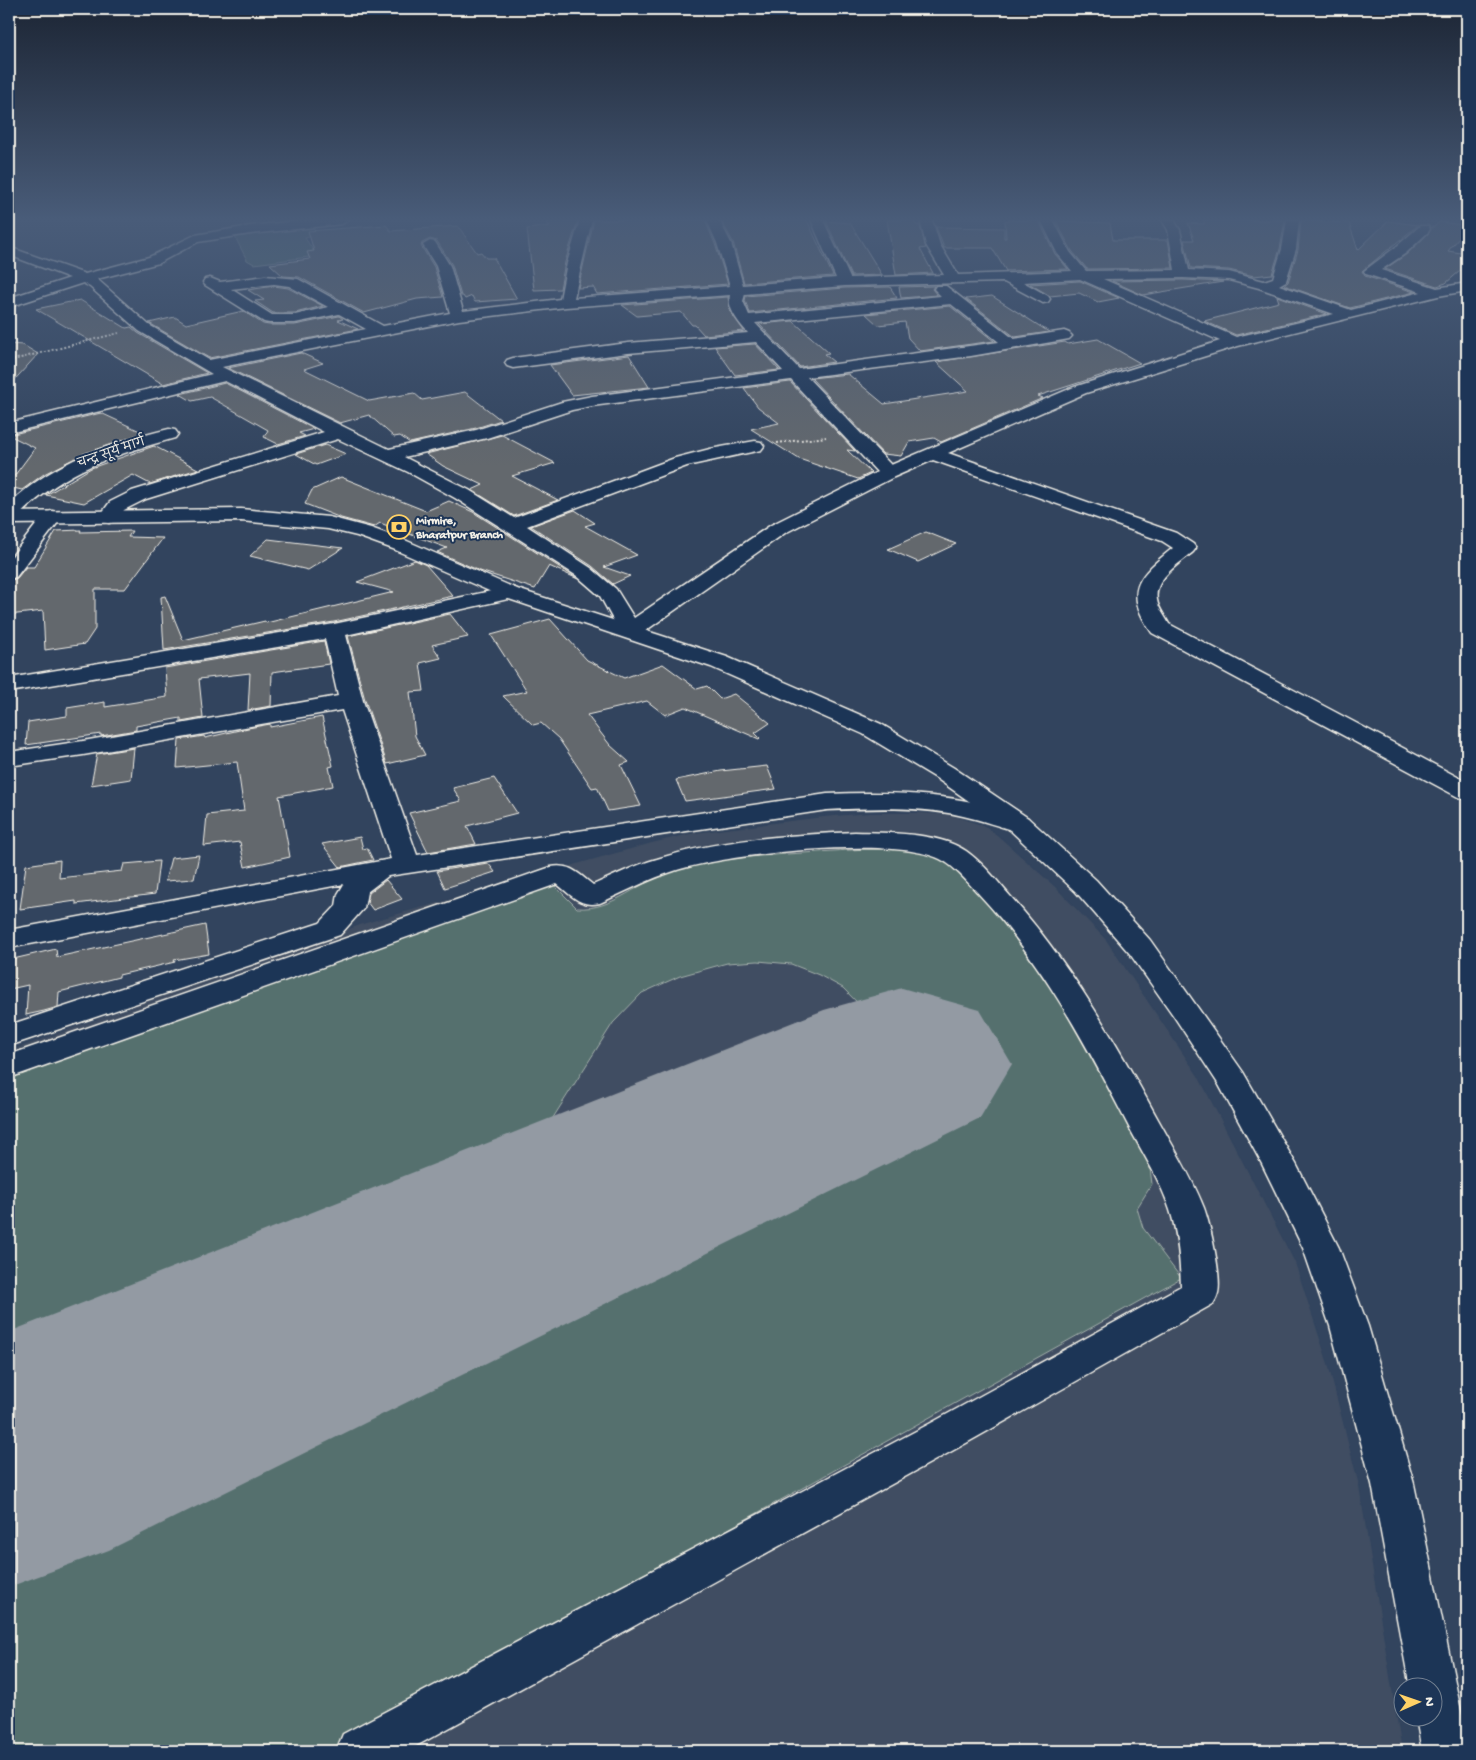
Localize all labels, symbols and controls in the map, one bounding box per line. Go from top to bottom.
street label: चन्द्र सूर्य मार्ग [75,432,148,472]
bank icon: Mirmire, Bharatpur Branch [386,514,412,540]
place label: Mirmire, Bharatpur Branch [415,515,504,543]
north arrow [1394,1678,1444,1728]
text: N [1420,1697,1437,1706]

